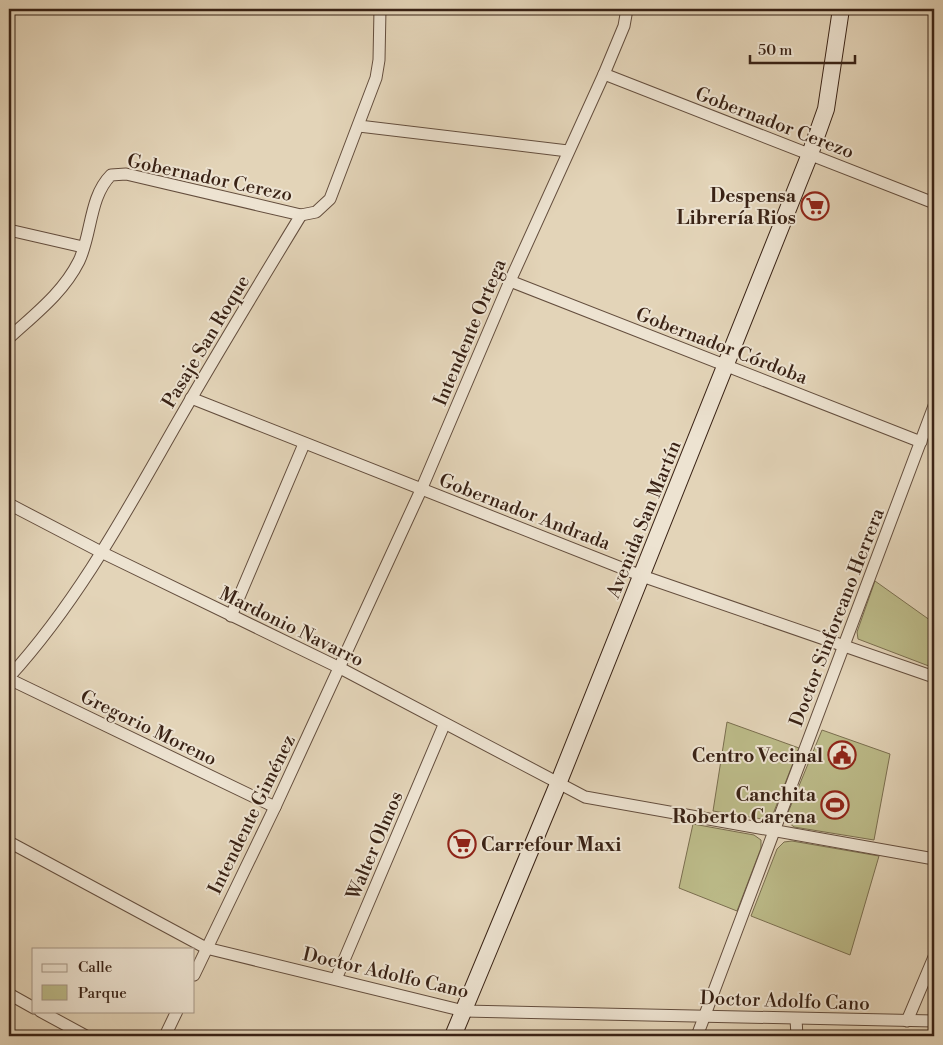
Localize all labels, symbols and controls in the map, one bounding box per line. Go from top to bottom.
scale bar [750,32,856,64]
text: 50 m [758,41,792,60]
street label: Gobernador Cerezo [692,82,857,164]
street label: Gobernador Cerezo [125,149,295,207]
place label: Despensa Librería Rios [677,184,797,230]
supermarket icon: Despensa Librería Rios [800,191,830,221]
street label: Intendente Ortega [428,255,512,409]
street label: Pasaje San Roque [157,271,255,412]
street label: Gobernador Córdoba [632,302,811,390]
street label: Avenida San Martín [601,437,687,603]
street label: Gobernador Andrada [436,468,614,556]
street label: Doctor Sinforeano Herrera [784,504,890,730]
street label: Mardonio Navarro [215,582,368,672]
street label: Gregorio Moreno [76,685,221,771]
street label: Intendente Giménez [203,731,301,898]
public building icon: Centro Vecinal [827,740,857,770]
place label: Centro Vecinal [692,744,823,768]
place label: Canchita Roberto Carena [672,783,817,829]
street label: Walter Olmos [341,787,409,904]
sports icon: Canchita Roberto Carena [820,790,850,820]
supermarket icon: Carrefour Maxi [447,829,477,859]
place label: Carrefour Maxi [481,833,621,857]
street label: Doctor Adolfo Cano [300,942,471,1004]
legend [32,948,195,1012]
text: Calle [78,958,112,977]
text: Parque [78,984,127,1003]
street label: Doctor Adolfo Cano [700,986,870,1016]

